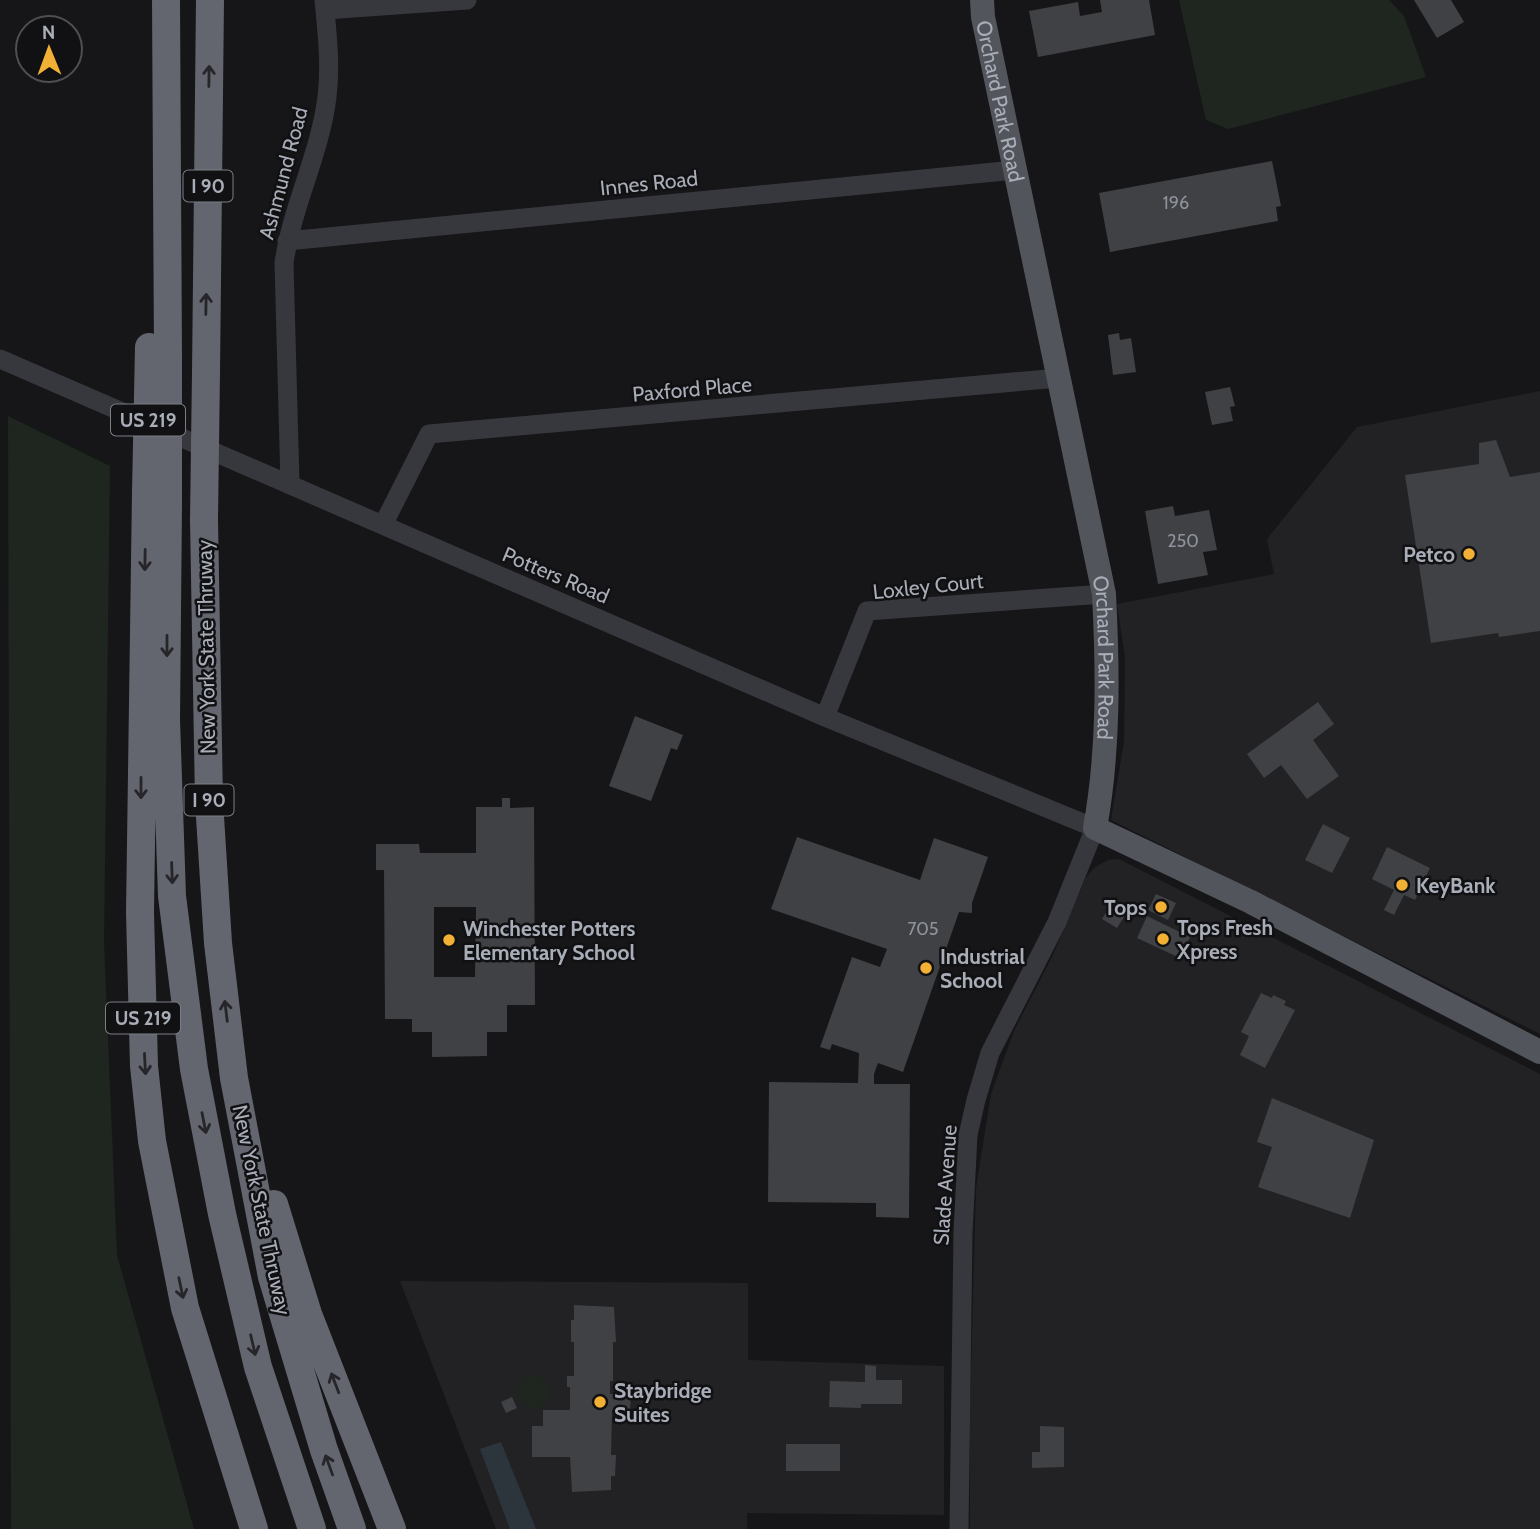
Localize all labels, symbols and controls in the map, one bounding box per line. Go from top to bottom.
north arrow [14,14,84,84]
street label: Orchard Park Road [972,18,1030,184]
text: N [42,21,56,44]
one-way arrow [202,65,216,88]
street label: Ashmund Road [253,104,313,242]
street label: Innes Road [599,165,699,201]
road number: I 90 [184,170,232,202]
house number: 196 [1163,192,1189,214]
one-way arrow [200,292,213,315]
street label: Paxford Place [631,371,753,407]
road number: US 219 [111,404,185,436]
house number: 250 [1167,530,1199,552]
street label: New York State Thruway [192,539,220,754]
street label: Potters Road [499,541,613,609]
place label: Petco [1403,542,1455,567]
marker: Petco [1461,546,1477,562]
one-way arrow [138,548,152,571]
street label: Loxley Court [871,568,985,604]
street label: Orchard Park Road [1088,573,1119,740]
one-way arrow [160,634,174,657]
one-way arrow [134,776,148,799]
road number: I 90 [184,785,234,816]
one-way arrow [165,861,178,884]
place label: KeyBank [1416,873,1496,898]
marker: KeyBank [1394,877,1410,893]
place label: Tops [1104,895,1147,920]
marker: Tops [1153,899,1169,915]
place label: Tops Fresh Xpress [1176,915,1273,964]
place label: Winchester Potters Elementary School [463,916,636,965]
house number: 705 [907,918,939,940]
marker: Tops Fresh Xpress [1155,931,1171,947]
marker: Winchester Potters Elementary School [441,932,457,948]
place label: Industrial School [940,944,1025,993]
marker: Industrial School [918,960,934,976]
one-way arrow [219,1000,232,1022]
road number: US 219 [106,1002,180,1034]
one-way arrow [138,1052,151,1075]
street label: New York State Thruway [227,1102,297,1318]
one-way arrow [198,1111,212,1134]
street label: Slade Avenue [928,1124,962,1246]
one-way arrow [174,1276,188,1299]
one-way arrow [247,1333,260,1356]
one-way arrow [328,1372,341,1394]
place label: Staybridge Suites [614,1378,712,1427]
marker: Staybridge Suites [592,1394,608,1410]
one-way arrow [322,1454,334,1476]

